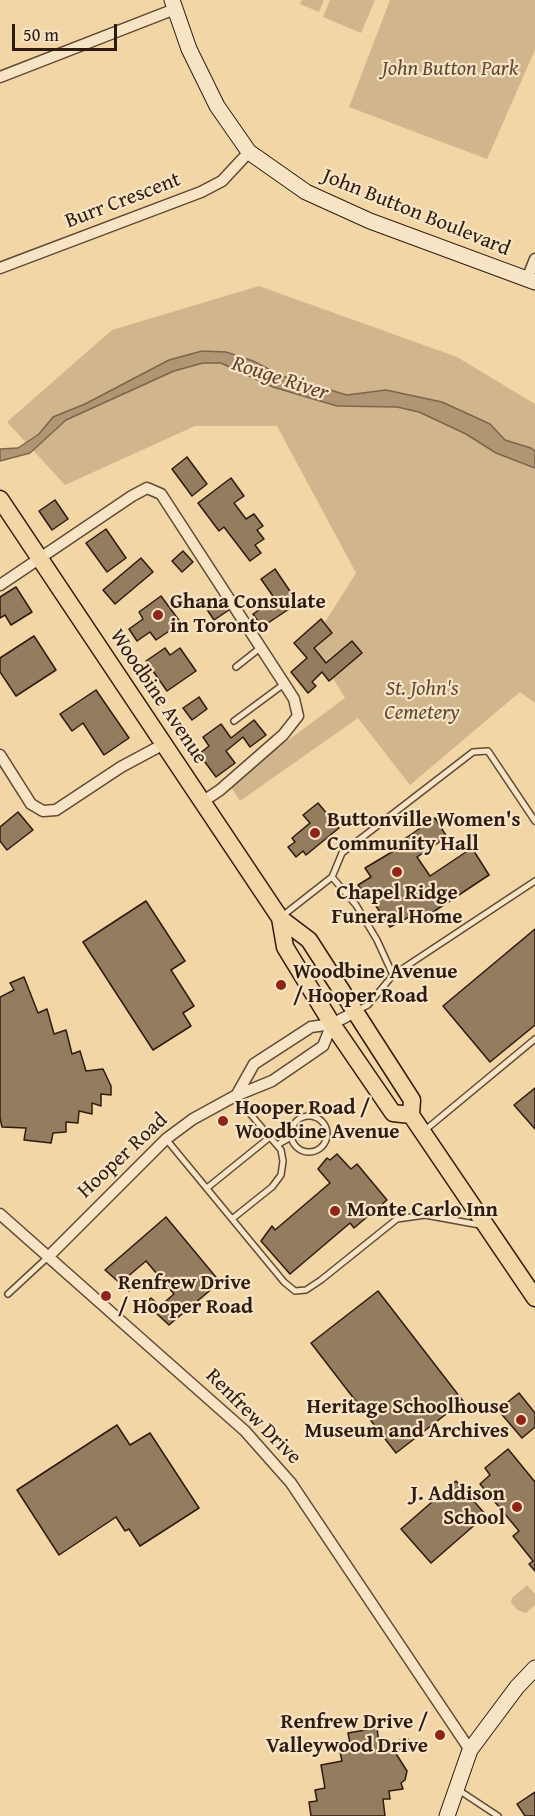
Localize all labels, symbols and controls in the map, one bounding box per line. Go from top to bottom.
scale bar [15,12,120,50]
text: 50 m [23,21,59,48]
park label: John Button Park [382,57,518,83]
street label: John Button Boulevard [319,164,513,262]
street label: Burr Crescent [62,167,184,235]
water label: Rouge River [228,351,332,407]
place label: Ghana Consulate in Toronto [170,590,326,640]
marker: Ghana Consulate in Toronto [151,608,165,622]
street label: Woodbine Avenue [104,625,212,769]
park label: St. John's Cemetery [384,677,460,727]
place label: Buttonville Women's Community Hall [327,808,521,858]
marker: Buttonville Women's Community Hall [308,826,322,840]
marker: Chapel Ridge Funeral Home [390,865,404,879]
place label: Chapel Ridge Funeral Home [331,881,463,931]
place label: Woodbine Avenue / Hooper Road [293,960,458,1010]
marker: Woodbine Avenue / Hooper Road [274,978,288,992]
place label: Hooper Road / Woodbine Avenue [235,1096,400,1146]
street label: Hooper Road [73,1108,173,1204]
marker: Hooper Road / Woodbine Avenue [216,1114,230,1128]
place label: Monte Carlo Inn [347,1198,498,1224]
marker: Monte Carlo Inn [328,1204,342,1218]
place label: Renfrew Drive / Hooper Road [118,1271,253,1321]
marker: Renfrew Drive / Hooper Road [99,1289,113,1303]
street label: Renfrew Drive [200,1364,306,1470]
place label: Heritage Schoolhouse Museum and Archives [304,1395,509,1445]
marker: Heritage Schoolhouse Museum and Archives [514,1413,528,1427]
place label: J. Addison School [411,1482,505,1532]
marker: J. Addison School [510,1500,524,1514]
place label: Renfrew Drive / Valleywood Drive [266,1710,428,1760]
marker: Renfrew Drive / Valleywood Drive [433,1728,447,1742]

